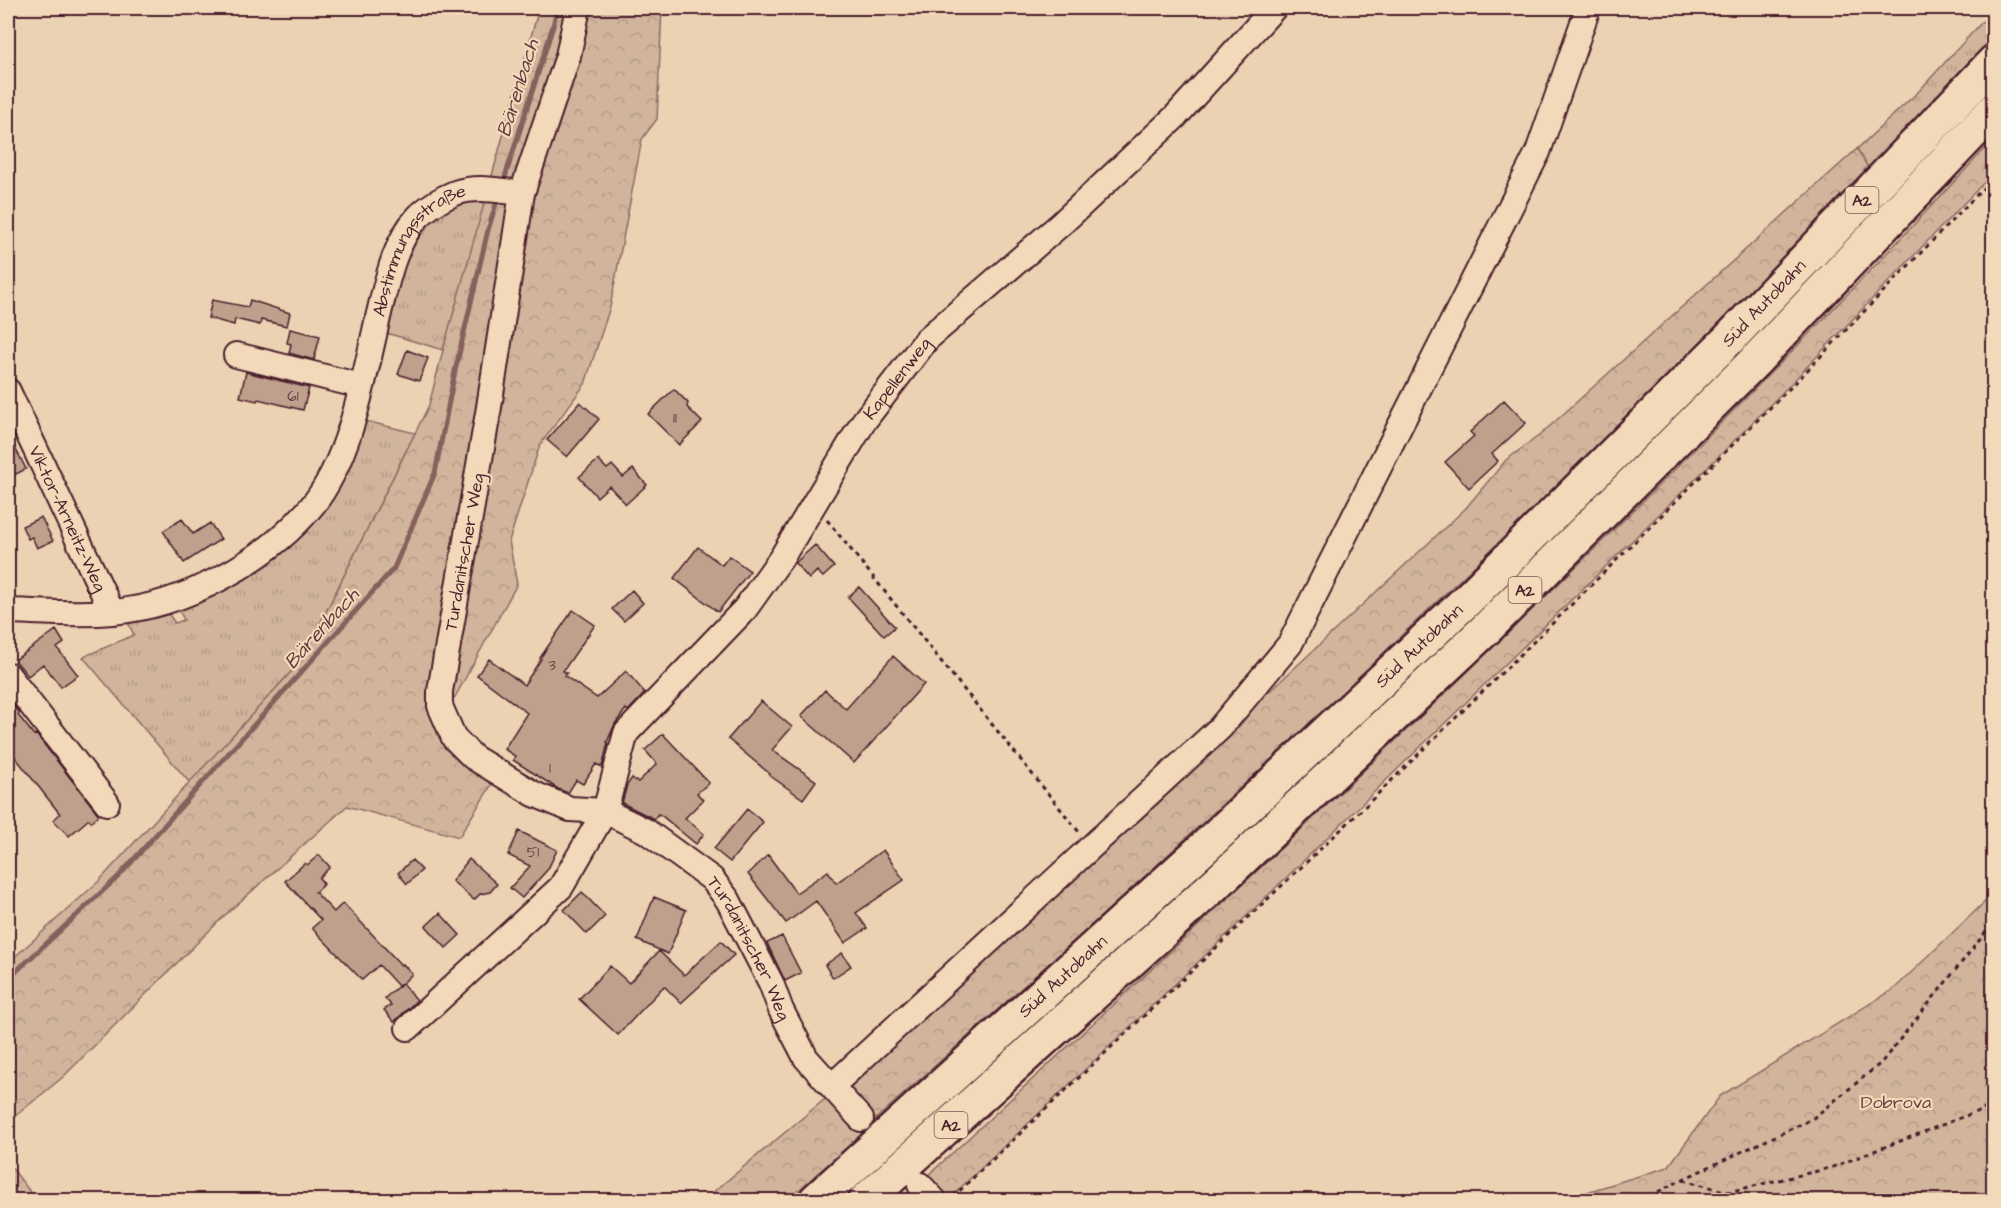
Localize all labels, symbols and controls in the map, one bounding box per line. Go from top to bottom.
water label: Bärenbach [490,35,546,140]
street label: Abstimmungsstraße [367,178,469,319]
road number: A2 [1846,187,1878,213]
street label: Süd Autobahn [1716,254,1812,353]
street label: Kapellenweg [857,332,938,425]
house number: 61 [287,386,299,407]
house number: 11 [673,408,677,429]
street label: Viktor-Arneitz-Weg [22,442,113,596]
street label: Turdanitscher Weg [438,471,492,633]
road number: A2 [1508,577,1541,603]
water label: Bärenbach [278,581,366,675]
street label: Süd Autobahn [1370,598,1469,694]
house number: 3 [548,655,556,676]
house number: 1 [549,758,551,779]
house number: 51 [527,842,539,863]
street label: Turdanitscher Weg [701,871,796,1025]
street label: Süd Autobahn [1013,929,1113,1024]
park label: Dobrova [1861,1090,1931,1115]
road number: A2 [934,1112,968,1138]

